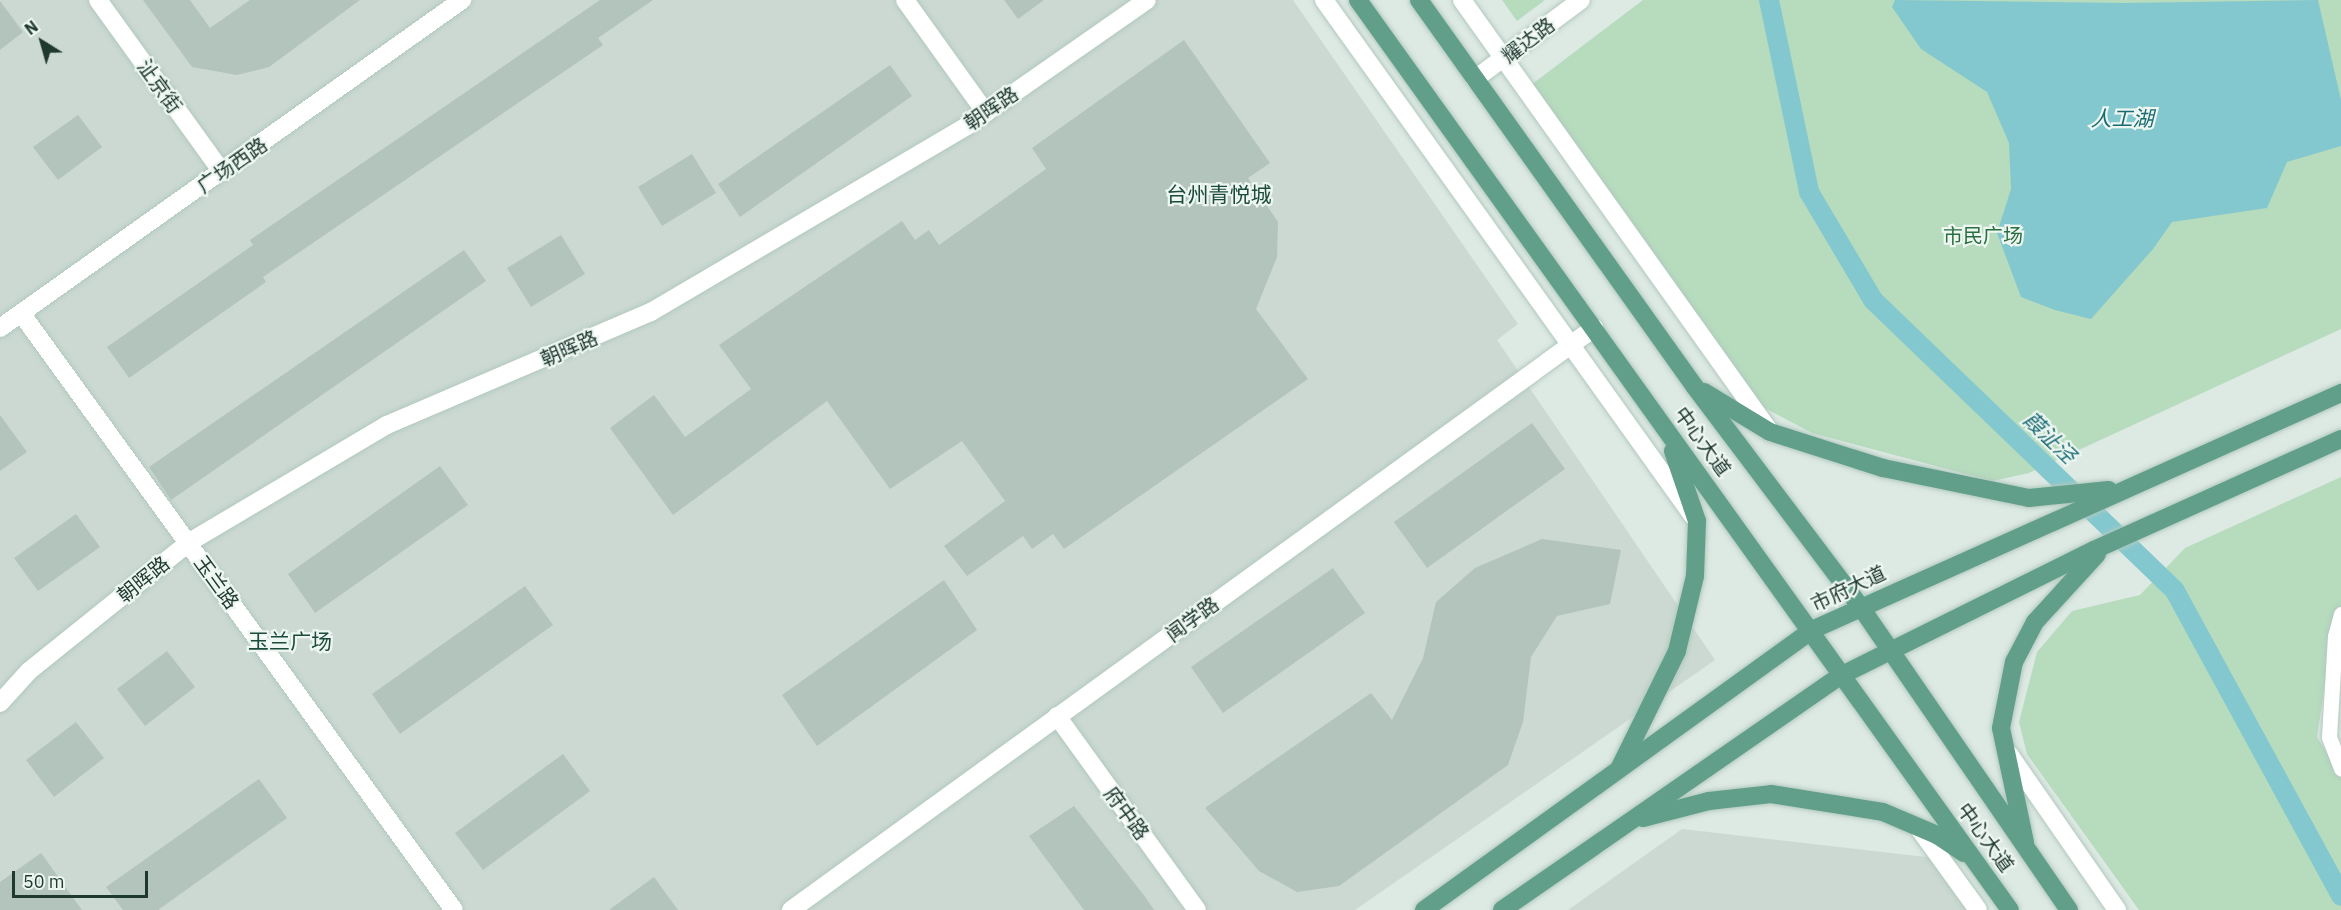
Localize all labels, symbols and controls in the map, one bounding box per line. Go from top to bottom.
north arrow [12,12,72,72]
street label: 耀达路 [1497,12,1559,68]
text: N [21,16,42,39]
street label: 沚京街 [133,55,187,117]
street label: 朝晖路 [959,81,1023,135]
water label: 人工湖 [2091,105,2153,131]
street label: 广场西路 [192,132,272,198]
district label: 台州青悦城 [1167,181,1271,207]
park label: 市民广场 [1943,223,2023,247]
street label: 朝晖路 [537,325,601,371]
street label: 中心大道 [1670,402,1736,480]
water label: 葭沚泾 [2019,406,2081,468]
street label: 朝晖路 [112,551,174,607]
street label: 玉兰路 [190,551,244,613]
street label: 市府大道 [1807,560,1889,616]
street label: 闻学路 [1161,592,1223,646]
district label: 玉兰广场 [248,628,332,654]
street label: 府中路 [1100,782,1154,844]
street label: 中心大道 [1953,798,2019,876]
scale bar [15,859,152,897]
text: 50 m [23,870,65,893]

